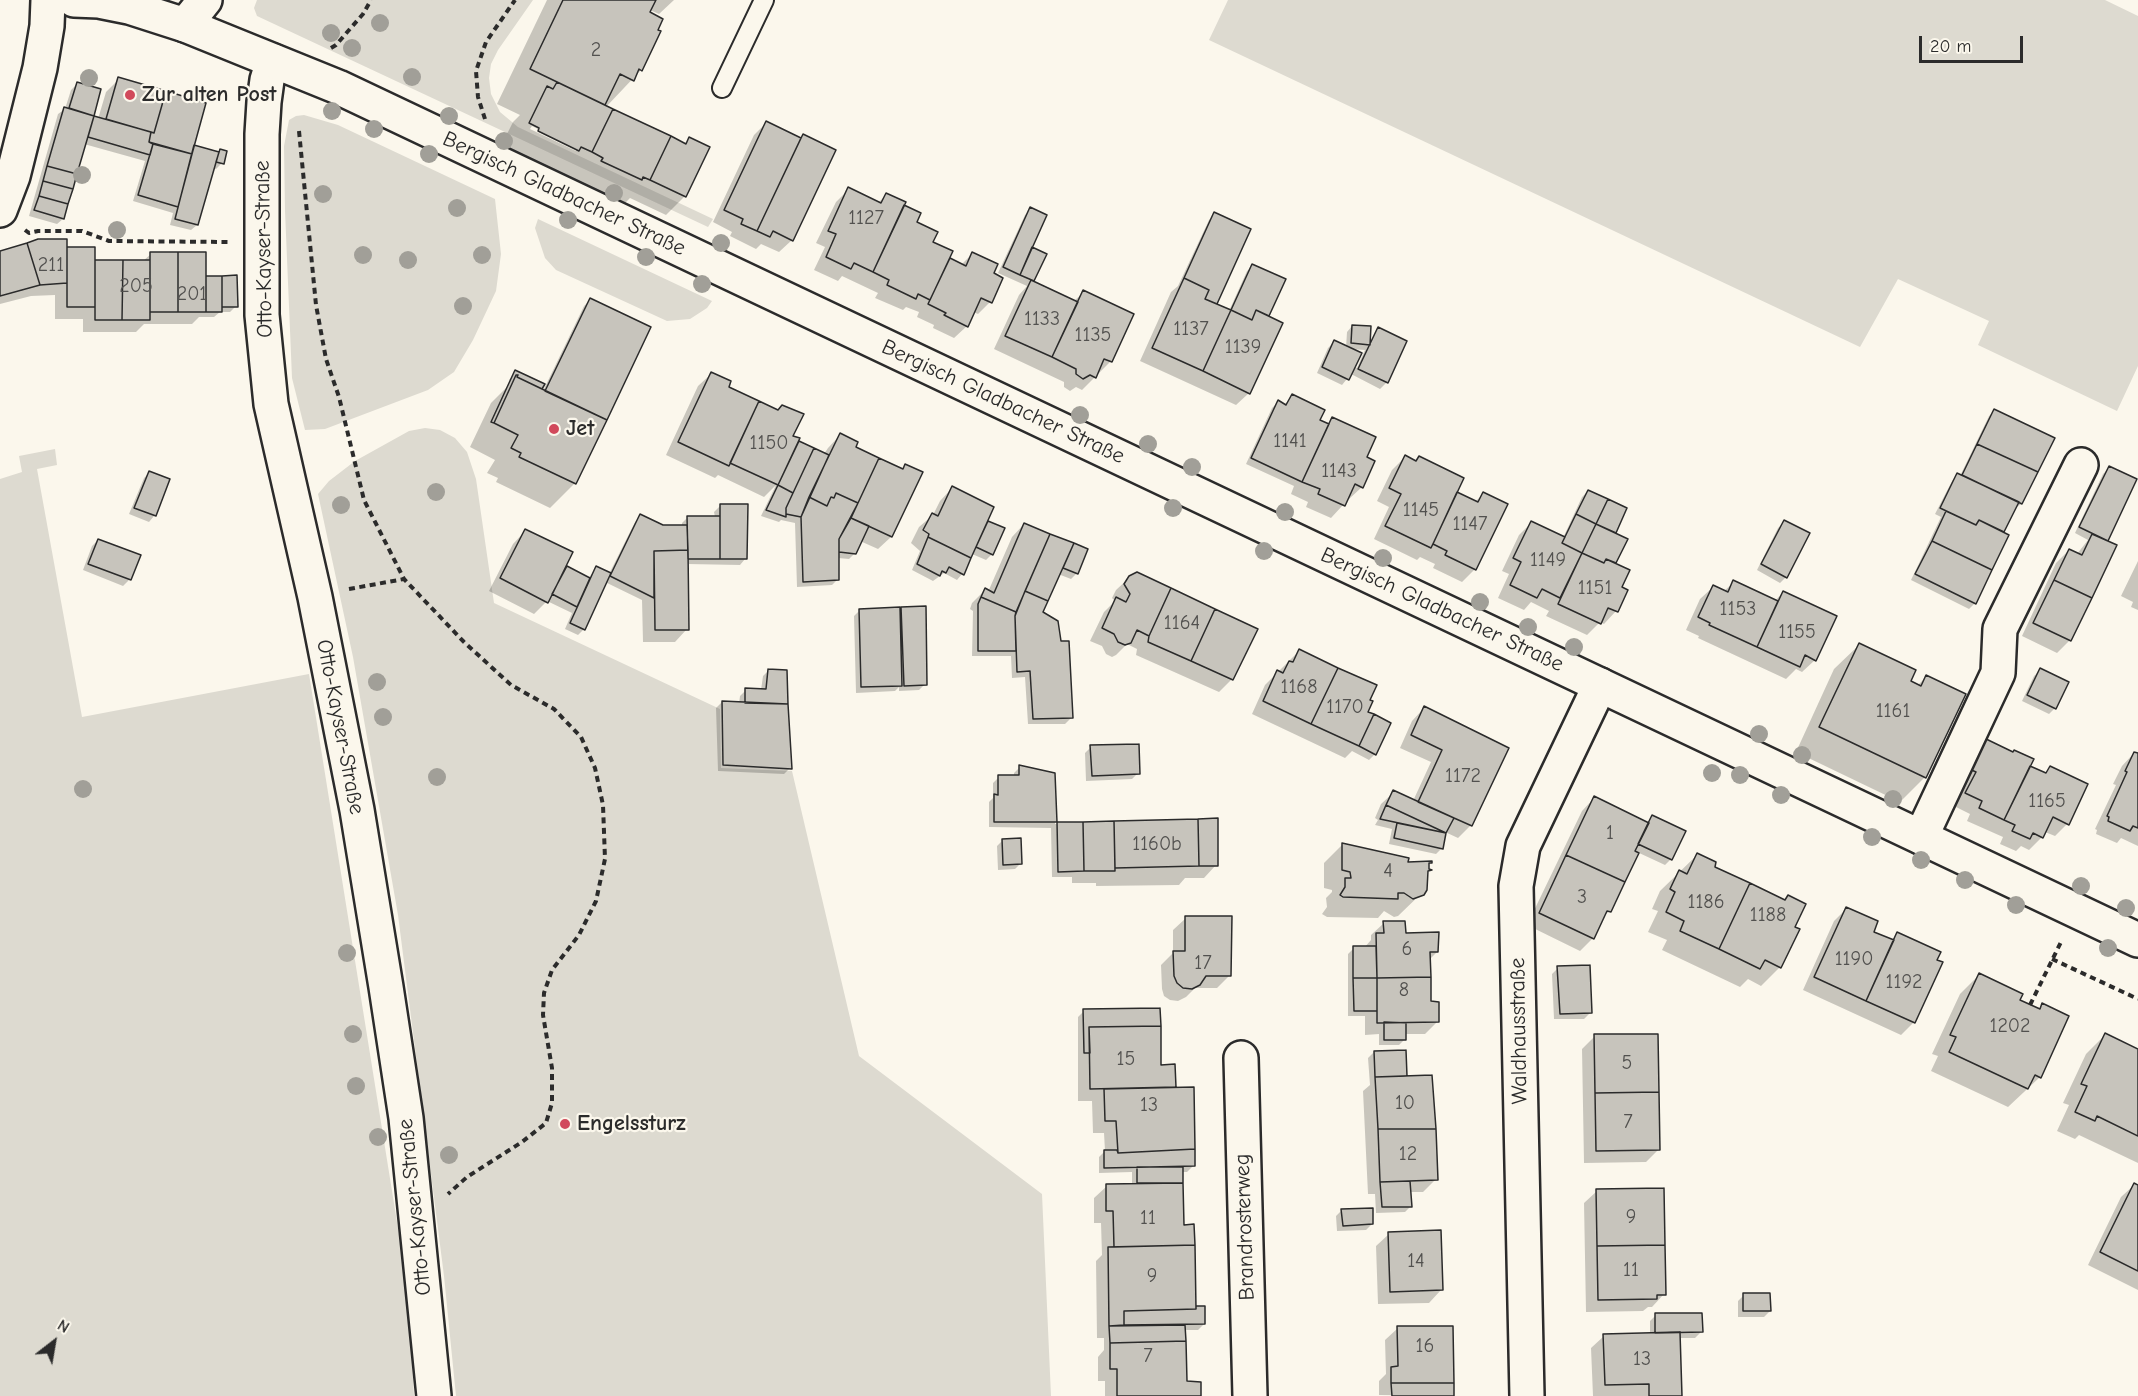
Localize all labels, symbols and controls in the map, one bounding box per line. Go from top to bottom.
scale bar [1922,24,2026,62]
text: 20 m [1930,36,1971,57]
house number: 2 [591,38,601,62]
place label: Zur alten Post [142,82,276,108]
marker: Zur alten Post [123,88,137,102]
street label: Bergisch Gladbacher Straße [438,126,690,262]
street label: Otto-Kayser-Straße [249,160,279,338]
house number: 1127 [848,206,884,230]
house number: 211 [38,253,64,277]
house number: 205 [119,274,153,298]
house number: 201 [177,282,207,306]
house number: 1133 [1024,307,1060,331]
house number: 1137 [1173,317,1209,341]
house number: 1135 [1075,323,1111,347]
street label: Bergisch Gladbacher Straße [877,334,1129,470]
house number: 1139 [1225,335,1261,359]
place label: Jet [566,416,594,442]
marker: Jet [547,422,561,436]
house number: 1141 [1273,429,1307,453]
house number: 1150 [750,431,788,455]
house number: 1143 [1321,459,1357,483]
house number: 1145 [1403,498,1439,522]
house number: 1147 [1453,512,1487,536]
street label: Bergisch Gladbacher Straße [1316,542,1568,678]
house number: 1149 [1530,548,1566,572]
house number: 1151 [1578,576,1612,600]
house number: 1153 [1720,597,1756,621]
house number: 1164 [1164,611,1200,635]
house number: 1155 [1778,620,1816,644]
street label: Otto-Kayser-Straße [310,637,370,817]
house number: 1168 [1281,675,1317,699]
house number: 1170 [1326,695,1364,719]
house number: 1161 [1876,699,1910,723]
house number: 1172 [1445,764,1481,788]
house number: 1165 [2028,789,2066,813]
house number: 1 [1606,821,1614,845]
house number: 1160b [1132,832,1182,856]
house number: 4 [1383,859,1393,883]
house number: 3 [1577,885,1587,909]
house number: 1186 [1688,890,1724,914]
house number: 1188 [1750,903,1786,927]
house number: 6 [1402,937,1412,961]
house number: 1190 [1835,947,1873,971]
house number: 17 [1194,951,1212,975]
street label: Waldhausstraße [1505,957,1533,1105]
house number: 1192 [1886,970,1922,994]
house number: 8 [1399,978,1409,1002]
house number: 1202 [1989,1014,2031,1038]
house number: 15 [1117,1047,1135,1071]
house number: 5 [1622,1051,1632,1075]
house number: 10 [1395,1091,1415,1115]
house number: 13 [1140,1093,1158,1117]
house number: 7 [1623,1110,1633,1134]
place label: Engelssturz [577,1111,686,1137]
street label: Otto-Kayser-Straße [393,1117,437,1297]
marker: Engelssturz [558,1117,572,1131]
house number: 12 [1399,1142,1417,1166]
street label: Brandrosterweg [1229,1153,1261,1301]
house number: 9 [1626,1205,1636,1229]
house number: 11 [1140,1206,1156,1230]
house number: 14 [1407,1249,1425,1273]
house number: 11 [1623,1258,1639,1282]
house number: 9 [1147,1264,1157,1288]
north arrow [24,1312,84,1372]
text: N [54,1316,72,1337]
house number: 16 [1416,1334,1434,1358]
house number: 7 [1143,1344,1153,1368]
house number: 13 [1633,1347,1651,1371]

